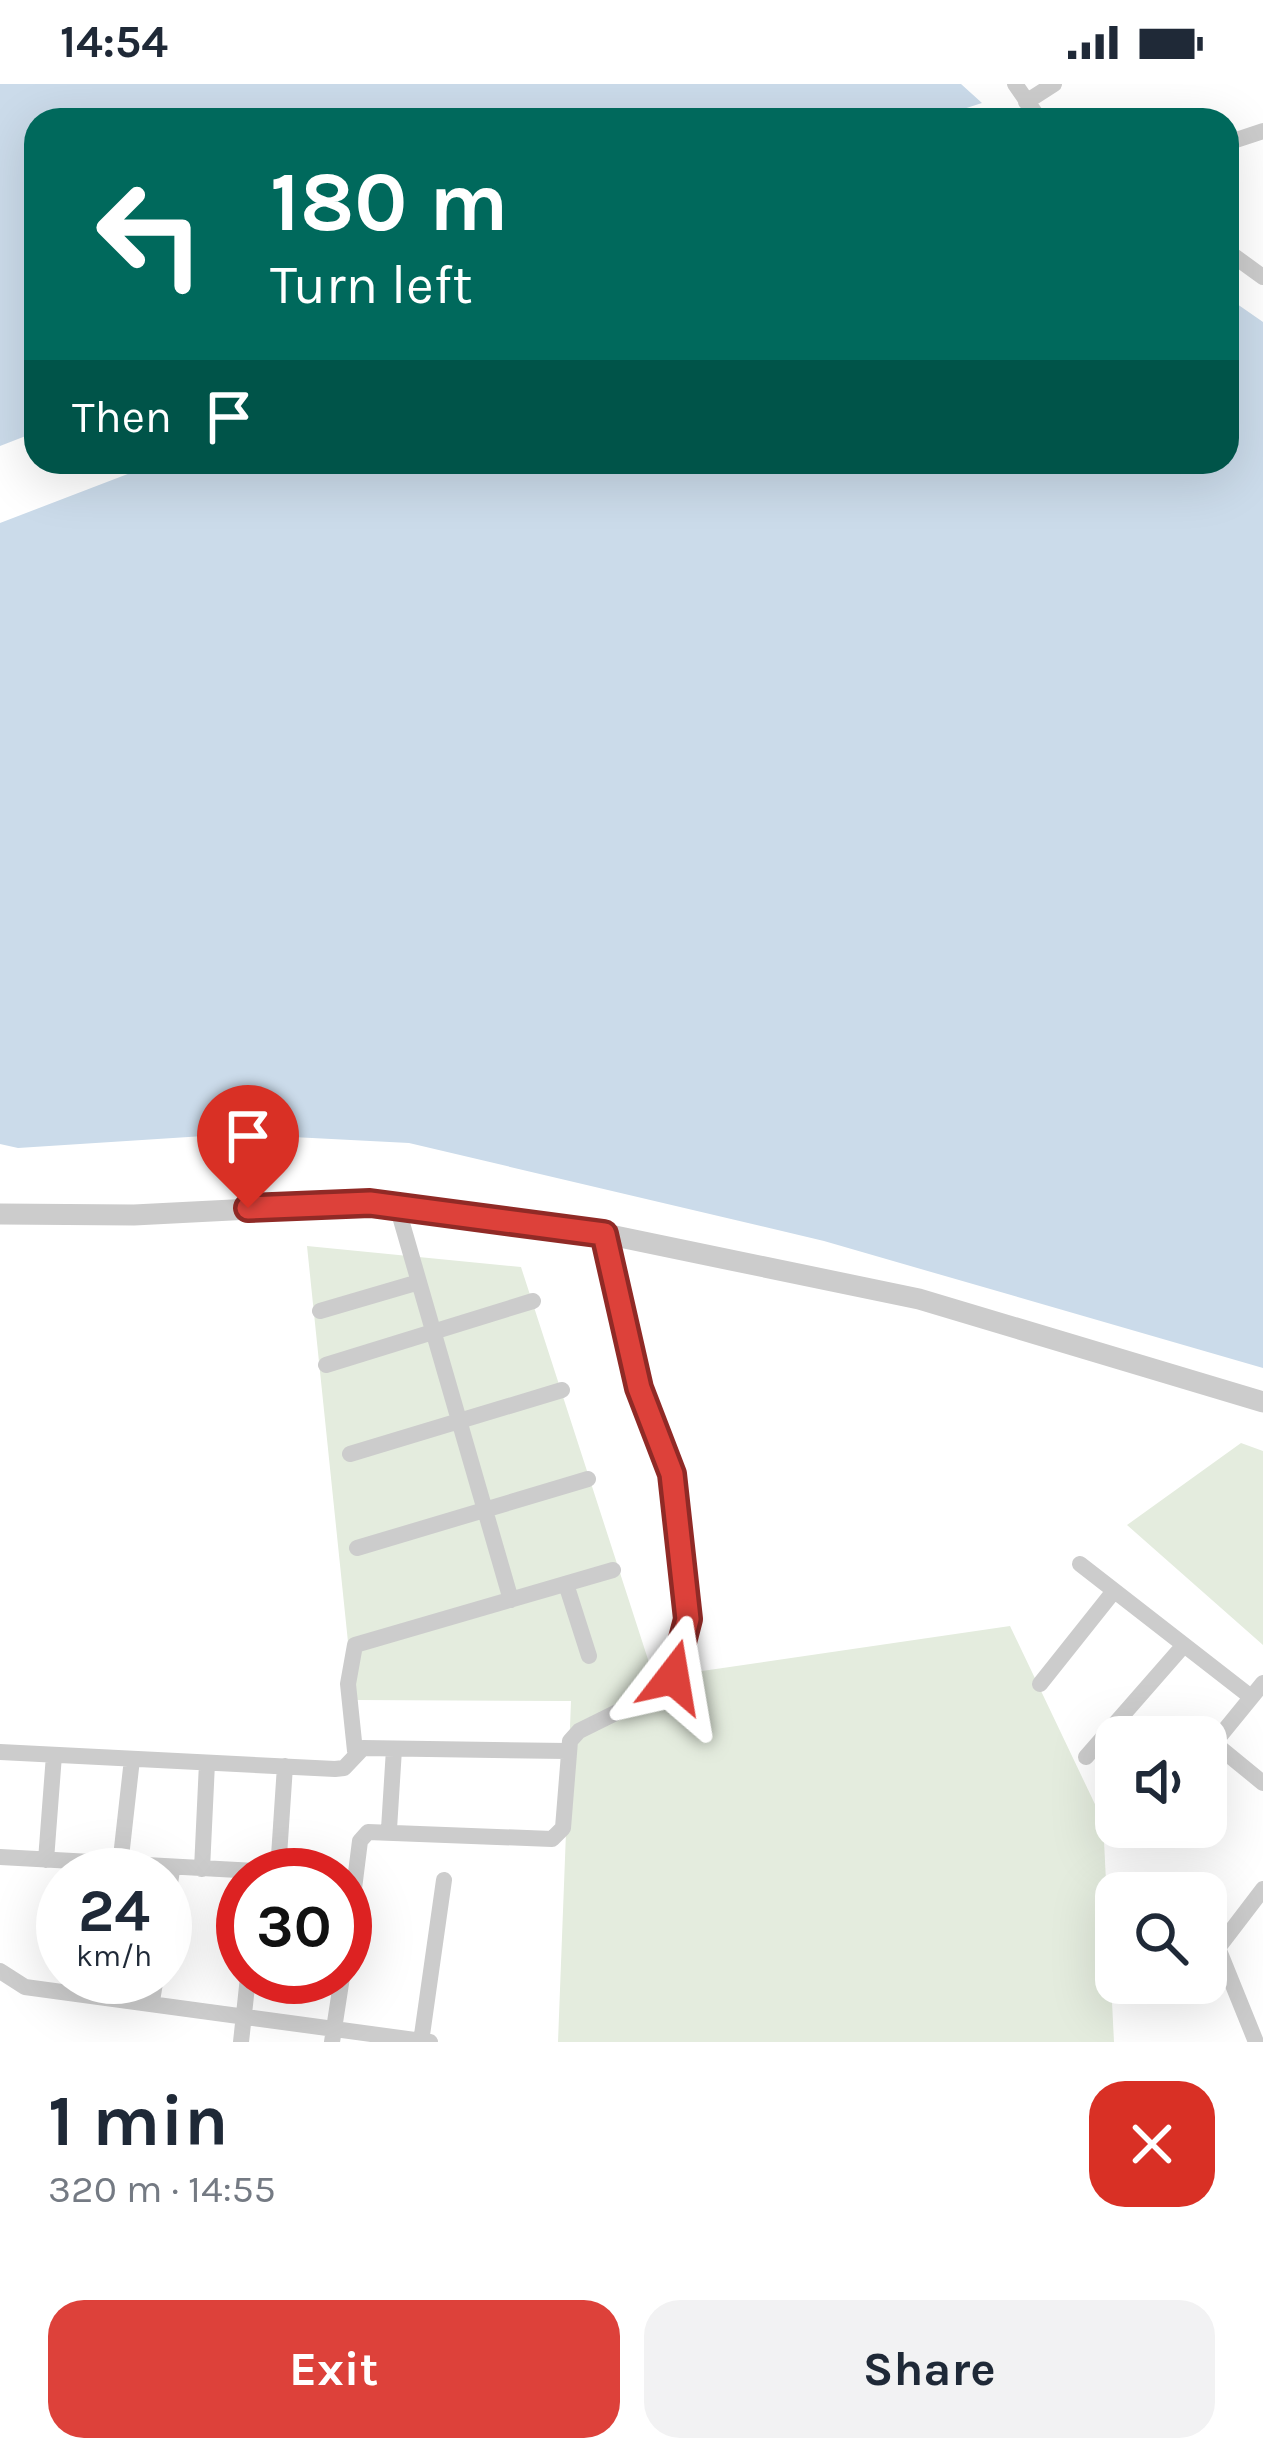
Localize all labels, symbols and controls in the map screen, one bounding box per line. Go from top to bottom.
text: 14:54 [60,16,168,68]
text: 180 m [270,153,508,251]
icon: left [72,156,228,312]
text: Turn left [270,253,473,317]
icon: arrive [196,384,262,450]
text: Then [72,391,172,443]
pin [197,1085,299,1208]
icon: arrive [215,1103,281,1169]
position arrow [610,1614,736,1740]
map controls [1095,1716,1227,2004]
button: sound [1095,1716,1227,1848]
speed limit sign: 30 [216,1848,372,2004]
button: search [1095,1872,1227,2004]
text: 24 [78,1876,150,1946]
text: km/h [76,1938,152,1974]
text: 1 min [48,2079,229,2163]
button: close [1089,2081,1215,2207]
text: 320 m · 14:55 [48,2166,276,2212]
button: Exit [48,2300,620,2438]
button: Share [644,2300,1215,2438]

